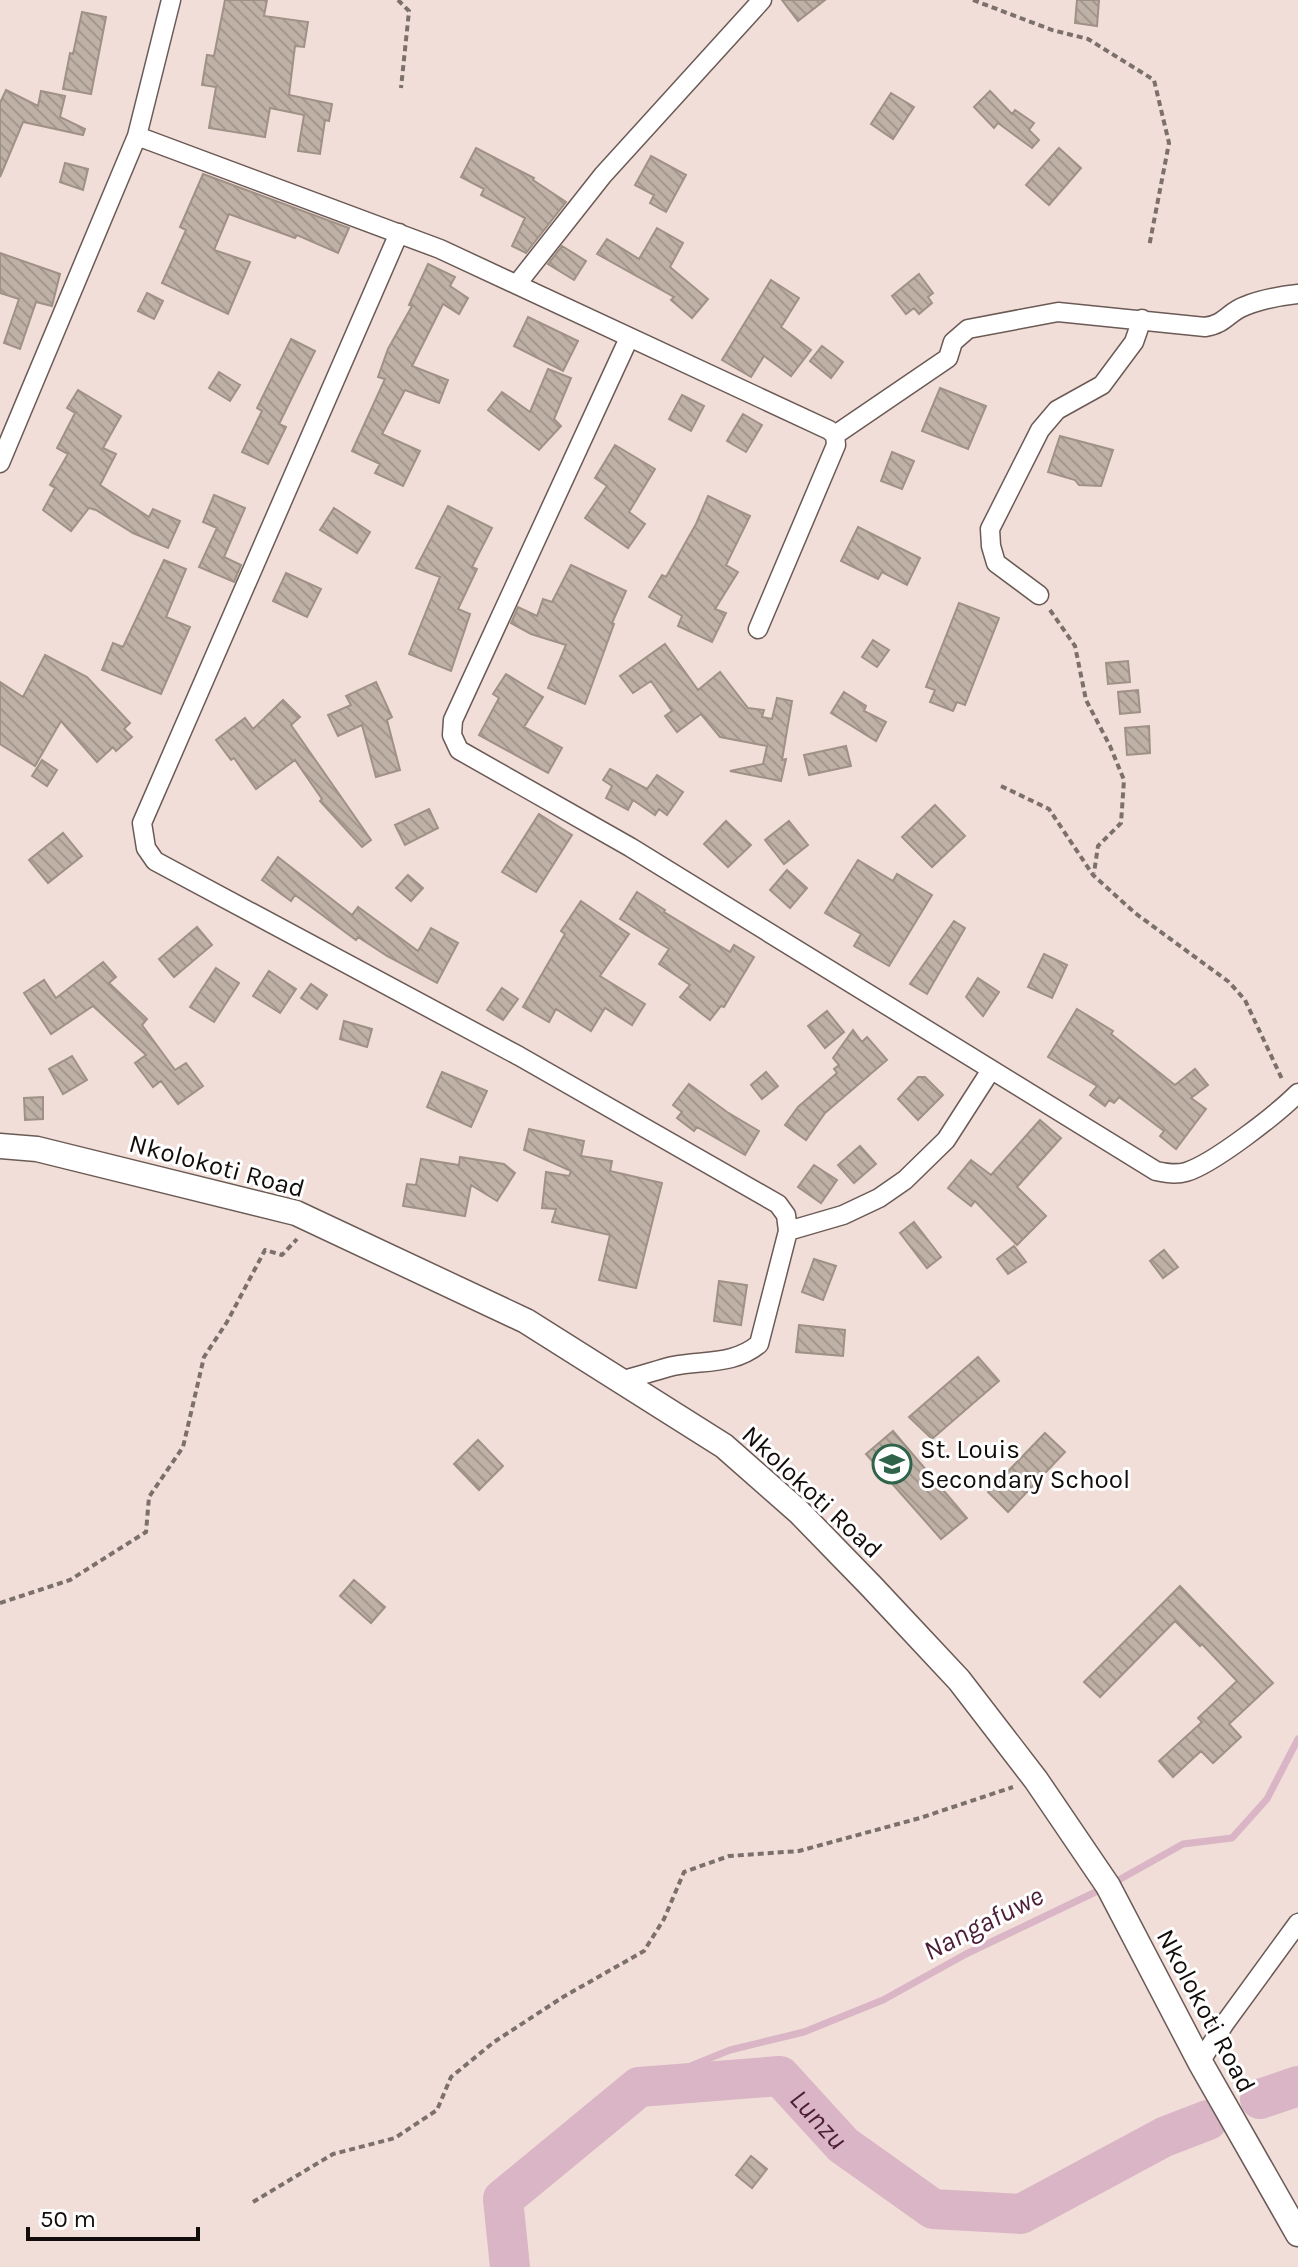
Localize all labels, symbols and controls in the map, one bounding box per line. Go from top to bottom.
street label: Nkolokoti Road [126,1128,308,1204]
street label: Nkolokoti Road [735,1419,889,1565]
place label: St. Louis Secondary School [920,1434,1130,1495]
school or university icon: St. Louis Secondary School [871,1443,913,1485]
water label: Nangafuwe [918,1879,1048,1967]
street label: Nkolokoti Road [1150,1924,1262,2098]
water label: Lunzu [784,2082,855,2156]
scale bar [28,2191,198,2241]
text: 50 m [40,2205,96,2233]

